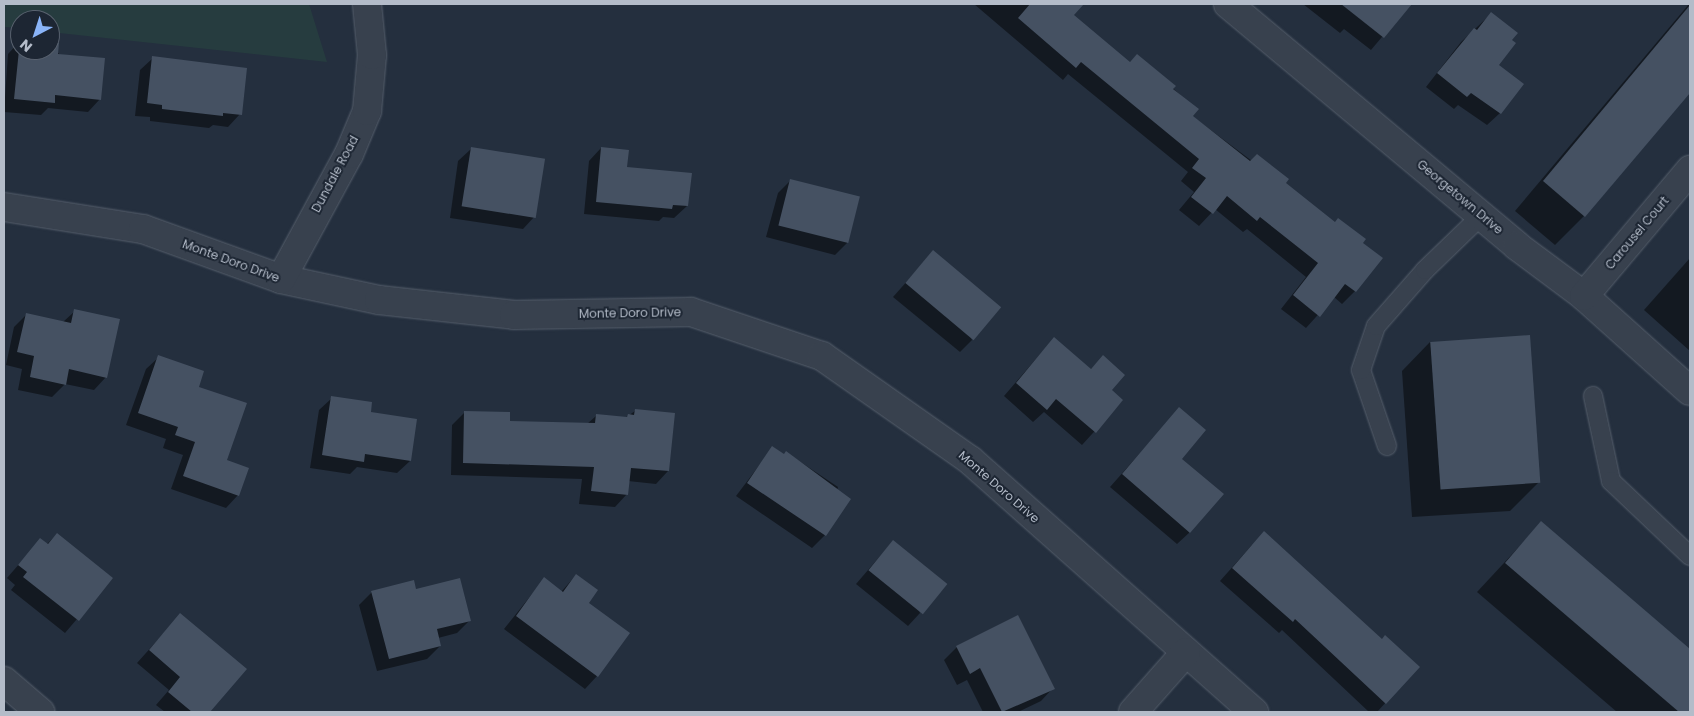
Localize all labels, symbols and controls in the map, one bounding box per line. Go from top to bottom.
north arrow [10,10,60,60]
text: N [16,35,36,57]
street label: Dundale Road [309,133,361,215]
street label: Georgetown Drive [1414,157,1506,237]
street label: Carousel Court [1602,194,1672,272]
street label: Monte Doro Drive [180,237,282,285]
street label: Monte Doro Drive [579,305,681,321]
street label: Monte Doro Drive [956,448,1042,526]

